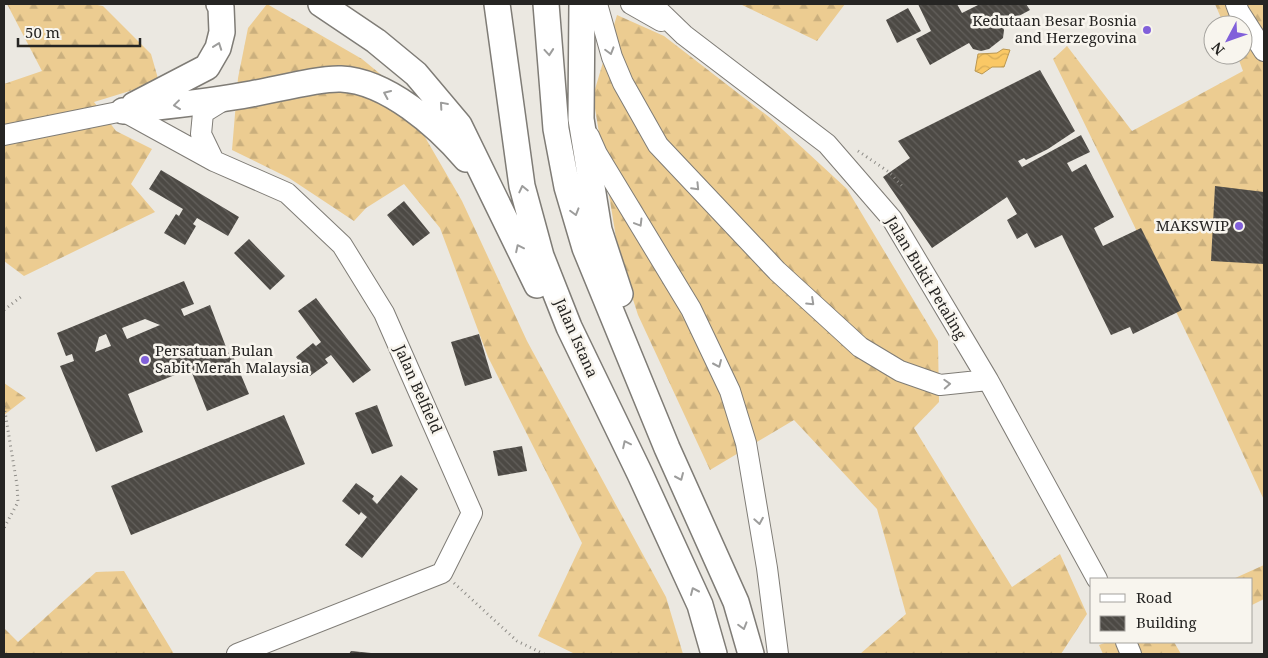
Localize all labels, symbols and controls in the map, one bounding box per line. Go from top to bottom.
place label: Kedutaan Besar Bosnia and Herzegovina [972,10,1137,47]
scale bar [18,15,140,47]
north arrow [1203,15,1253,65]
text: 50 m [25,22,60,42]
marker: Kedutaan Besar Bosnia and Herzegovina [1141,24,1153,36]
text: N [1207,38,1229,59]
one-way arrow [212,42,222,51]
one-way arrow [605,46,615,54]
one-way arrow [543,49,554,57]
one-way arrow [383,90,392,101]
one-way arrow [172,99,180,110]
one-way arrow [440,102,448,111]
one-way arrow [690,181,699,190]
one-way arrow [518,184,529,193]
one-way arrow [569,208,579,216]
street label: Jalan Bukit Petaling [882,211,972,343]
place label: MAKSWIP [1156,215,1229,235]
one-way arrow [632,217,642,226]
marker: MAKSWIP [1233,220,1245,232]
one-way arrow [515,244,525,253]
street label: Jalan Istana [550,294,603,380]
one-way arrow [805,296,814,305]
place label: Persatuan Bulan Sabit Merah Malaysia [155,340,309,377]
street label: Jalan Belfield [390,340,447,436]
marker: Persatuan Bulan Sabit Merah Malaysia [139,354,151,366]
one-way arrow [711,359,722,368]
one-way arrow [943,378,951,389]
one-way arrow [622,440,632,449]
one-way arrow [674,472,685,481]
one-way arrow [754,516,764,525]
legend [1090,578,1253,643]
one-way arrow [689,587,700,596]
text: Road [1136,587,1172,607]
text: Building [1136,612,1197,632]
one-way arrow [738,622,748,630]

